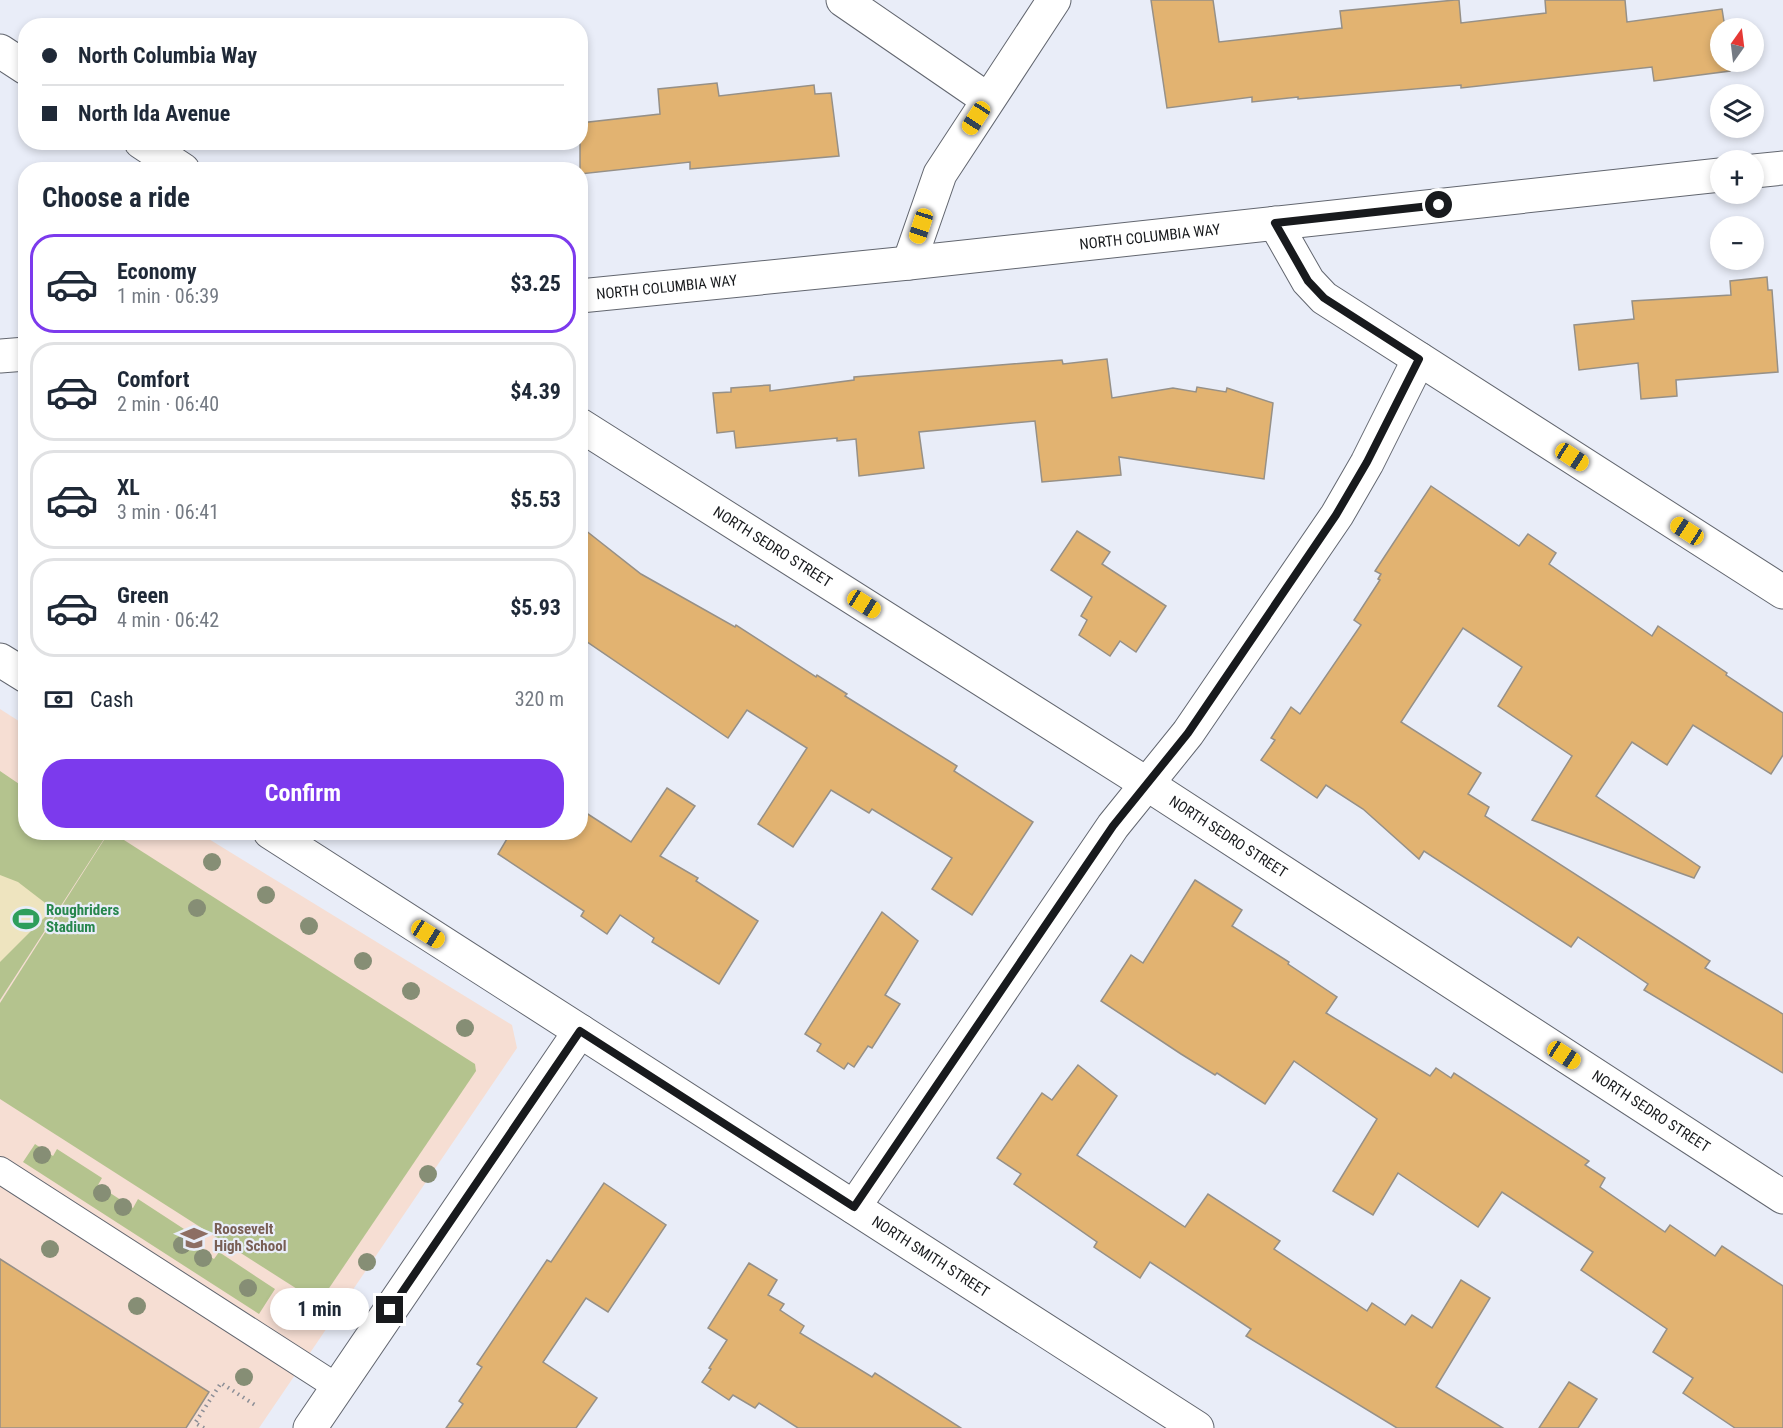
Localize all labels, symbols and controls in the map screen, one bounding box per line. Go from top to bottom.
north arrow [1710,18,1764,72]
map controls [1710,18,1764,270]
text: North Columbia Way [78,43,257,68]
button: layers [1710,84,1764,138]
car [959,98,993,138]
text: North Ida Avenue [78,101,230,126]
button: + [1710,150,1764,204]
text: Choose a ride [42,182,190,214]
route start [1425,191,1452,218]
car [907,206,935,246]
button: − [1710,216,1764,270]
street label: NORTH COLUMBIA WAY [1079,220,1221,253]
icon: car [45,257,99,311]
text: Economy [117,259,197,284]
text: $3.25 [510,271,561,296]
street label: NORTH COLUMBIA WAY [595,271,738,303]
text: 1 min · 06:39 [117,284,219,308]
icon: car [45,365,99,419]
text: Comfort [117,367,190,392]
text: $4.39 [510,379,561,404]
text: 2 min · 06:40 [117,392,219,416]
car [1552,440,1592,474]
icon: car [45,473,99,527]
text: XL [117,475,140,500]
text: $5.53 [510,487,561,512]
text: 3 min · 06:41 [117,500,219,524]
street label: NORTH SEDRO STREET [710,503,835,591]
car [1667,514,1707,548]
icon: car [45,581,99,635]
text: Green [117,583,169,608]
car [844,587,884,621]
text: $5.93 [510,595,561,620]
text: 4 min · 06:42 [117,608,219,632]
icon: cash [42,683,75,716]
text: Cash [90,687,134,712]
text: 320 m [515,687,564,711]
button: Confirm [42,759,564,828]
street label: NORTH SEDRO STREET [1166,792,1291,882]
place label: Roughriders Stadium [46,901,119,936]
sports icon: Roughriders Stadium [11,904,41,934]
car [408,917,448,951]
car [1544,1038,1584,1072]
street label: NORTH SEDRO STREET [1589,1066,1713,1156]
street label: NORTH SMITH STREET [869,1212,993,1301]
place label: Roosevelt High School [214,1220,286,1255]
school or university icon: Roosevelt High School [179,1223,209,1253]
callout: 1 min [270,1289,369,1331]
route end [376,1296,403,1323]
text: 1 min [297,1297,342,1321]

